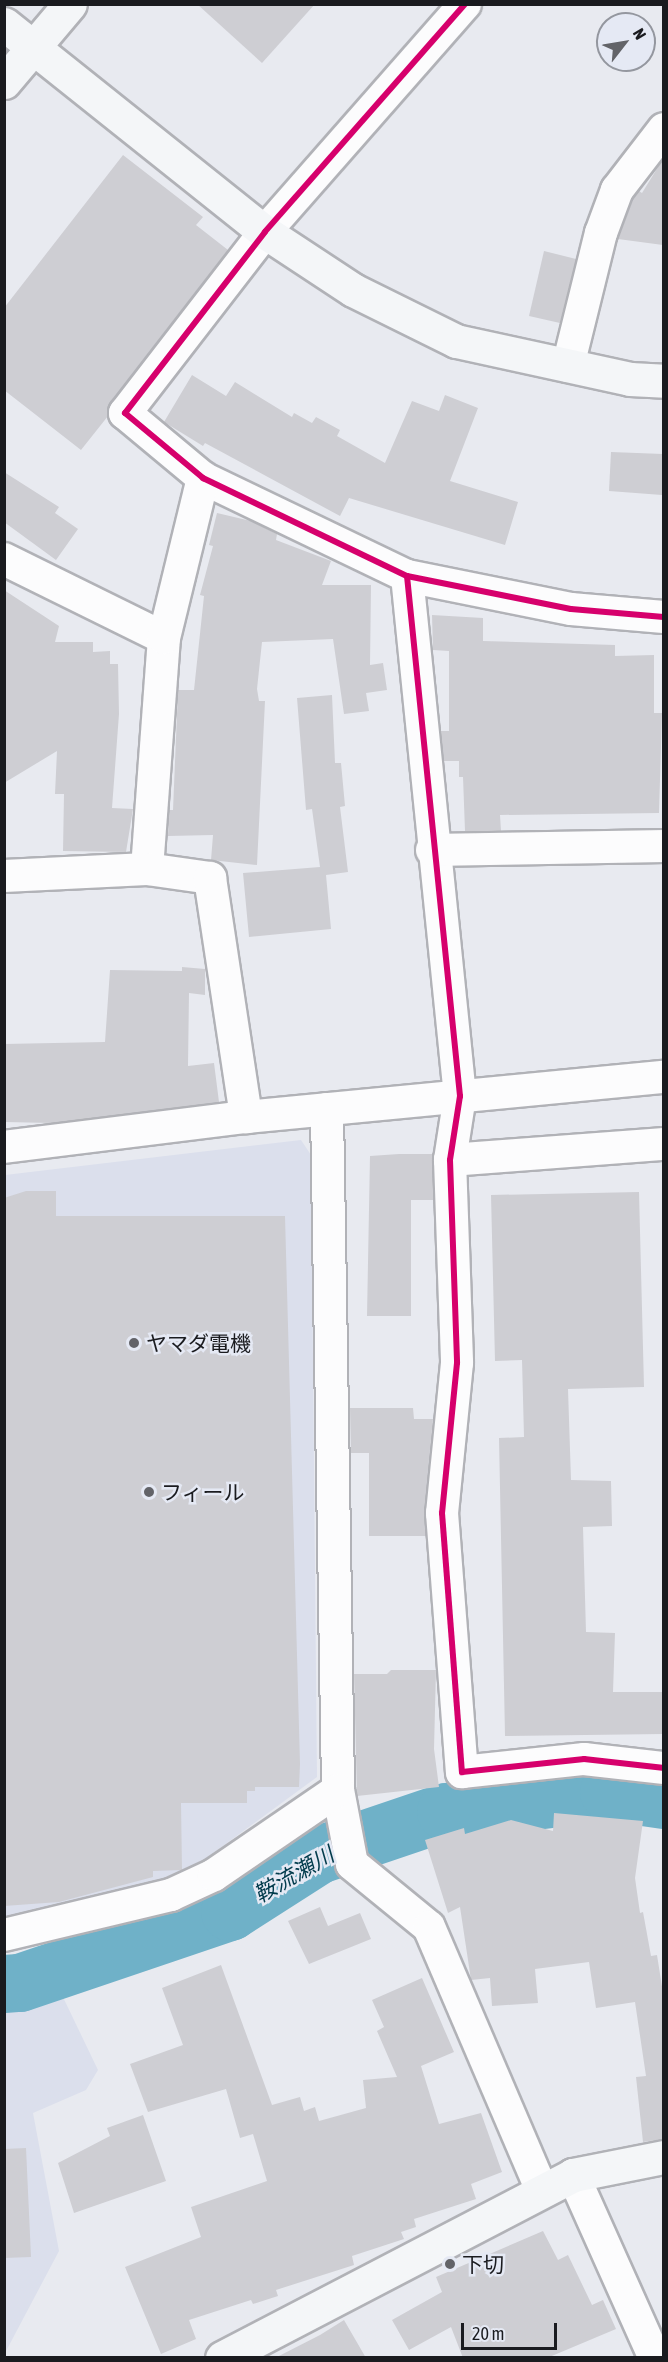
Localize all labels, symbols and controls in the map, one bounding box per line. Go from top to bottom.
north arrow [596,12,656,72]
text: N [630,25,650,42]
place label: ヤマダ電機 [146,1330,251,1356]
marker: ヤマダ電機 [127,1336,141,1350]
place label: フィール [161,1479,245,1505]
marker: フィール [142,1485,156,1499]
water label: 鞍流瀬川 [249,1842,339,1908]
place label: 下切 [462,2251,504,2277]
marker: 下切 [443,2257,457,2271]
scale bar [464,2311,560,2349]
text: 20 m [472,2323,504,2344]

